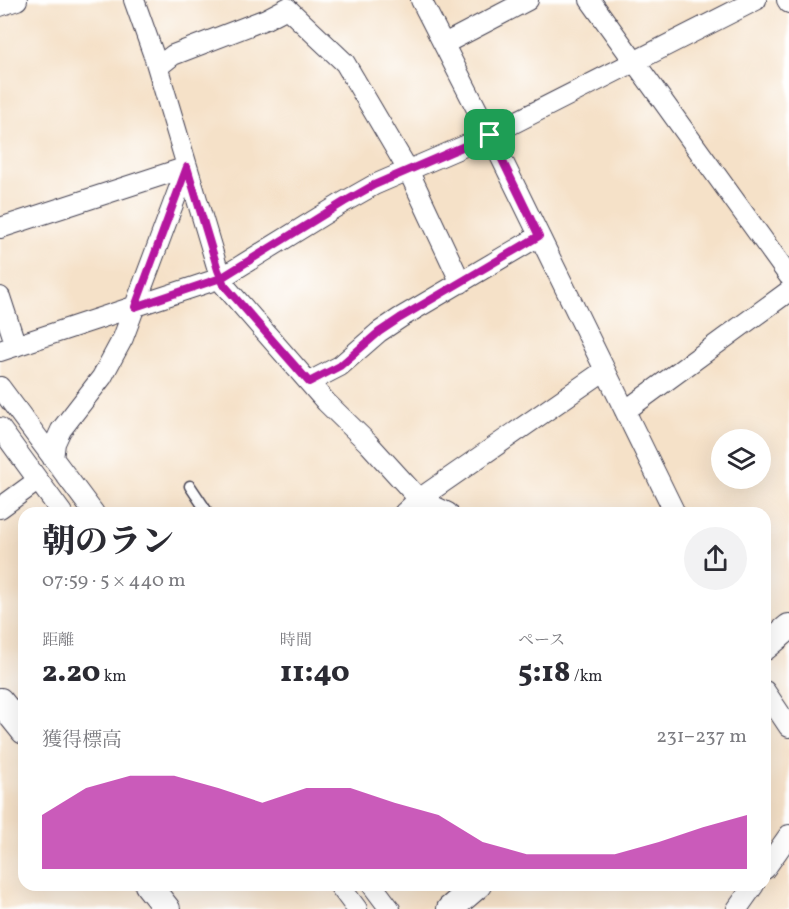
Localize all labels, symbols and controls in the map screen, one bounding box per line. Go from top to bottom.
pin [464,109,515,160]
icon: arrive [473,118,506,151]
map controls [711,429,771,489]
button: layers [711,429,771,489]
text: 朝のラン [42,521,174,567]
button: share [684,527,747,590]
text: 07:59 · 5 × 440 m [42,567,186,595]
text: 距離 [42,630,74,652]
text: 時間 [280,630,312,652]
text: ペース [518,630,565,652]
text: 2.20 [42,652,100,694]
text: 11:40 [280,652,350,694]
text: 5:18 [518,652,571,694]
text: km [100,666,127,688]
text: /km [571,666,603,688]
text: 231–237 m [656,723,747,751]
text: 獲得標高 [42,727,122,755]

